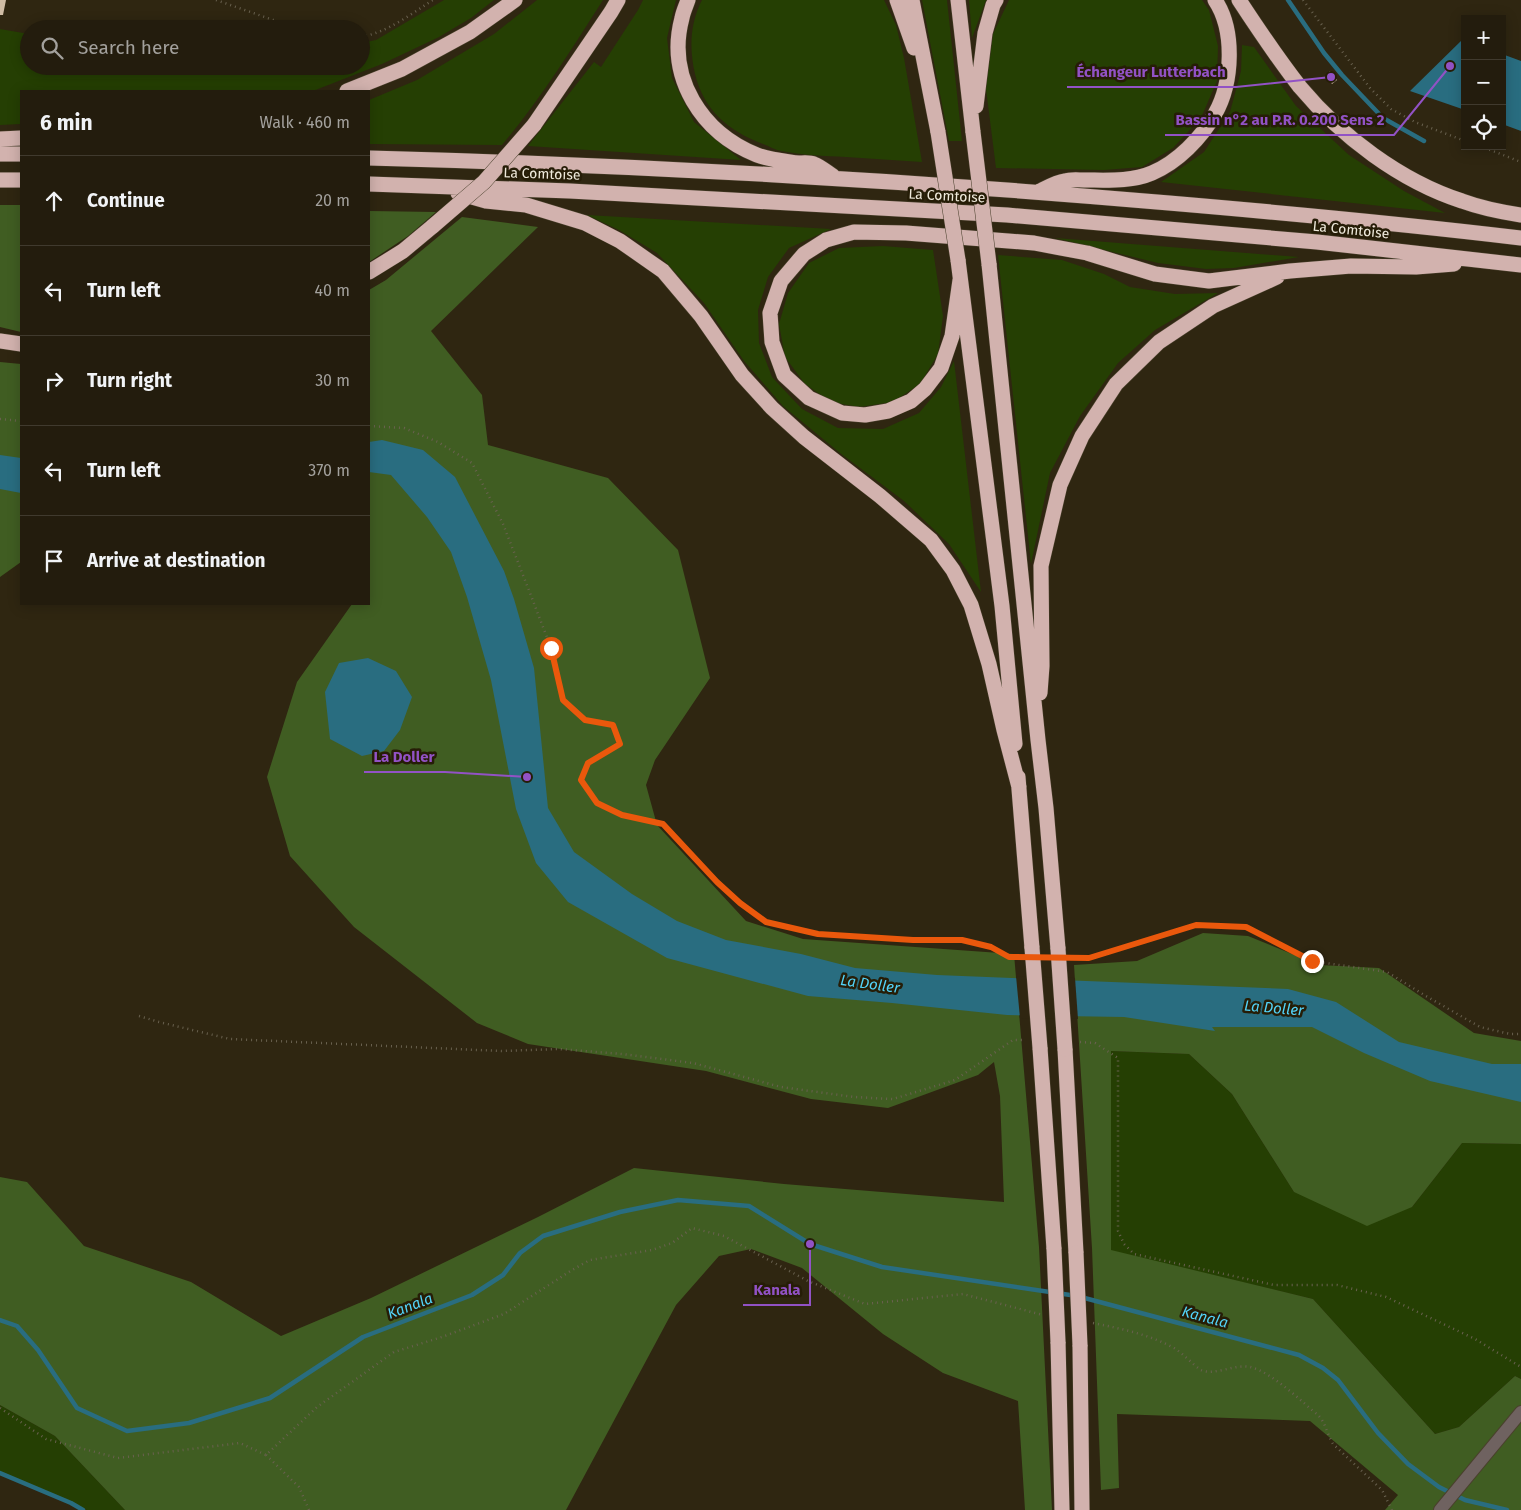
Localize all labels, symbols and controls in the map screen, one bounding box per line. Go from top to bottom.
map controls [1461,15,1506,150]
button: + [1461,15,1506,60]
search box [20,20,370,75]
icon: search [38,34,66,62]
text: Search here [78,36,179,59]
callout: Échangeur Lutterbach [1067,57,1236,87]
button: − [1461,60,1506,105]
text: Échangeur Lutterbach [1076,63,1226,81]
callout: Bassin n°2 au P.R. 0.200 Sens 2 [1165,105,1394,135]
button: locate [1461,105,1506,150]
text: 6 min [40,110,93,136]
text: Bassin n°2 au P.R. 0.200 Sens 2 [1176,111,1385,129]
text: Walk · 460 m [260,113,350,132]
street label: La Comtoise [503,164,581,184]
street label: La Comtoise [908,185,986,207]
icon: ahead [40,187,68,215]
text: Continue [87,189,165,212]
text: 20 m [315,191,350,210]
street label: La Comtoise [1312,218,1390,242]
icon: left [40,277,68,305]
text: Turn left [87,279,161,302]
text: 40 m [315,281,350,300]
icon: right [40,367,68,395]
text: Turn right [87,369,172,392]
text: 30 m [315,371,350,390]
icon: left [40,457,68,485]
text: Turn left [87,459,161,482]
text: 370 m [308,461,350,480]
icon: arrive [40,547,68,575]
text: Arrive at destination [87,549,266,572]
route start [540,637,563,660]
callout: La Doller [364,742,445,772]
text: La Doller [374,748,435,766]
route end [1301,950,1324,973]
water label: La Doller [839,971,902,997]
water label: La Doller [1243,996,1306,1020]
callout: Kanala [743,1275,810,1305]
text: Kanala [754,1281,800,1299]
water label: Kanala [385,1289,435,1323]
water label: Kanala [1180,1302,1230,1332]

